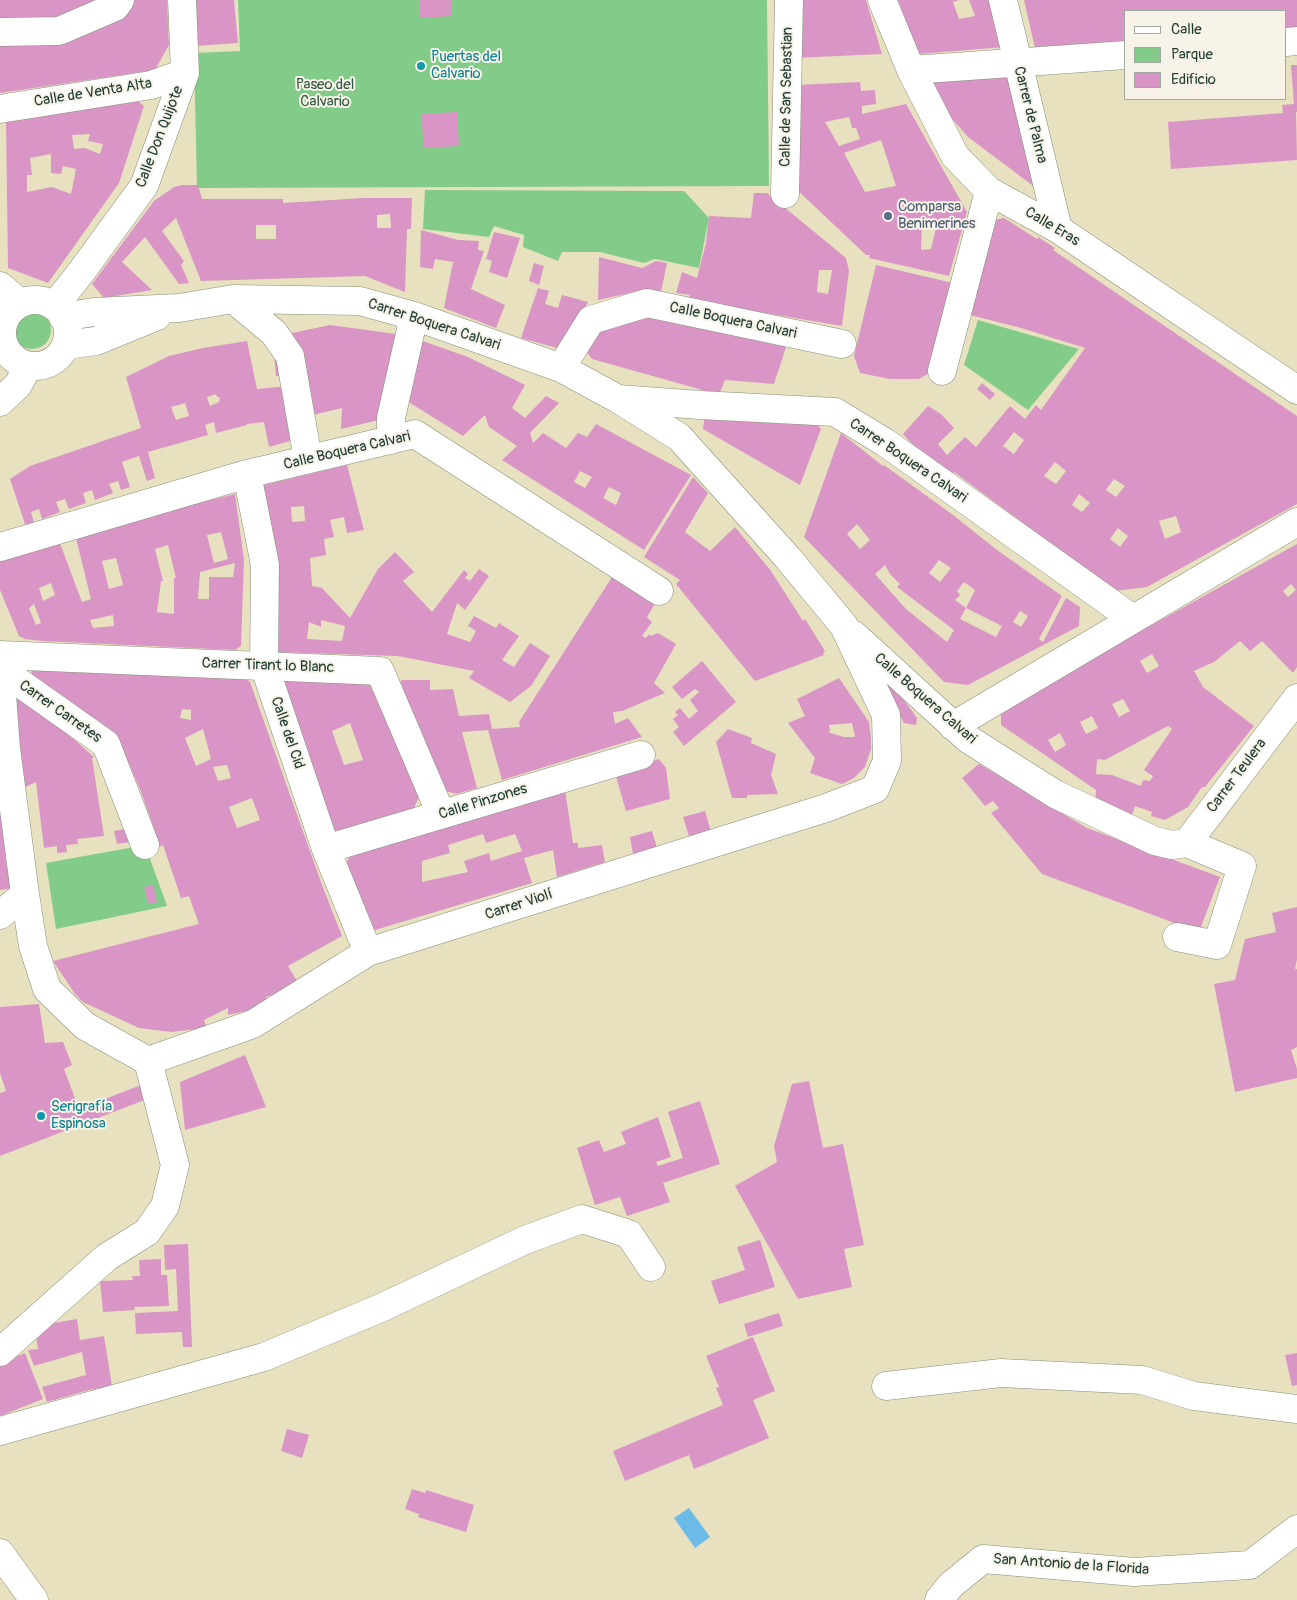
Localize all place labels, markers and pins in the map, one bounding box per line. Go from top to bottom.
place label: Puertas del Calvario [431,48,501,83]
marker: Puertas del Calvario [415,60,427,72]
place label: Comparsa Benimerines [898,198,976,233]
marker: Comparsa Benimerines [882,210,894,222]
place label: Serigrafía Espinosa [51,1098,112,1133]
marker: Serigrafía Espinosa [35,1110,47,1122]

